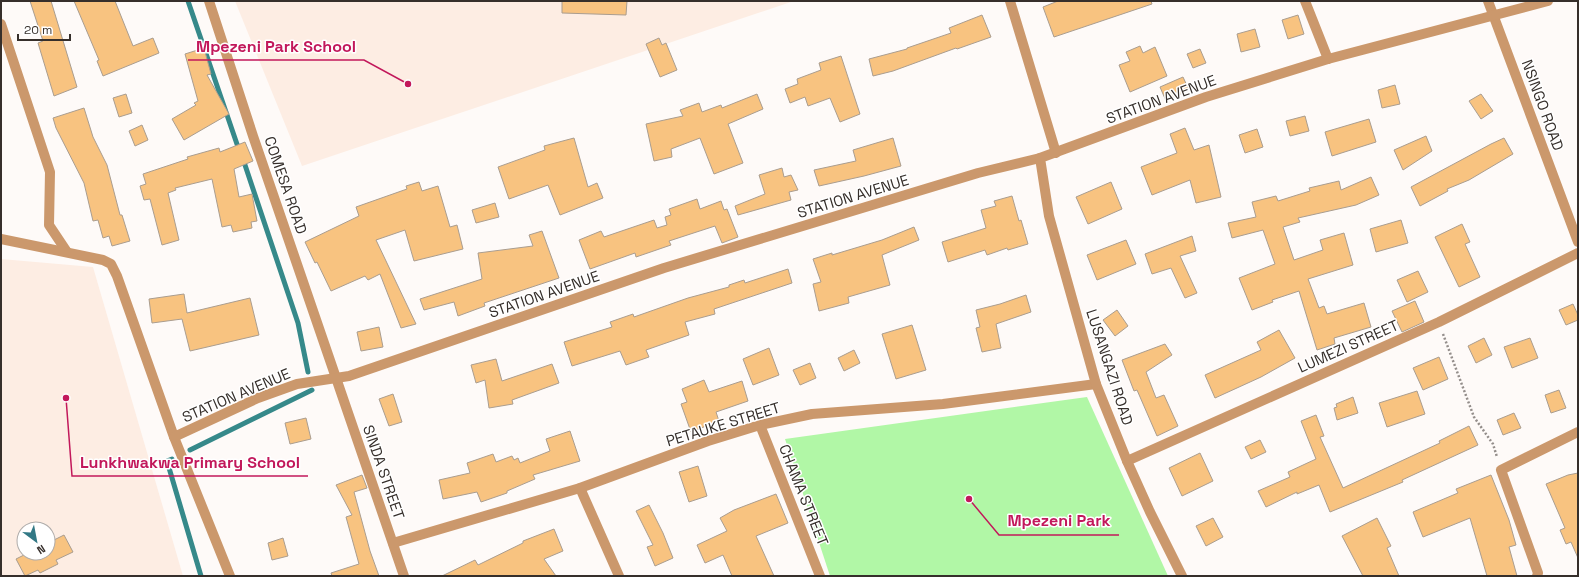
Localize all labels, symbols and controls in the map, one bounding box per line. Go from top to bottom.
scale bar [18,16,70,42]
text: 20 m [24,22,52,38]
callout: Mpezeni Park School [188,32,364,60]
text: Mpezeni Park School [196,36,356,57]
street label: NSINGO ROAD [1518,57,1568,153]
street label: STATION AVENUE [1103,70,1219,128]
street label: COMESA ROAD [260,134,312,236]
street label: STATION AVENUE [795,170,911,222]
street label: STATION AVENUE [486,266,602,322]
street label: LUSANGAZI ROAD [1082,307,1138,427]
street label: LUMEZI STREET [1295,315,1401,377]
street label: STATION AVENUE [179,364,293,426]
street label: PETAUKE STREET [664,398,783,450]
street label: SINDA STREET [359,422,409,522]
street label: CHAMA STREET [775,441,833,549]
callout: Lunkhwakwa Primary School [72,448,308,476]
text: Lunkhwakwa Primary School [80,452,300,473]
callout: Mpezeni Park [999,507,1119,535]
text: Mpezeni Park [1007,510,1111,531]
north arrow [16,521,56,561]
text: N [34,542,48,557]

